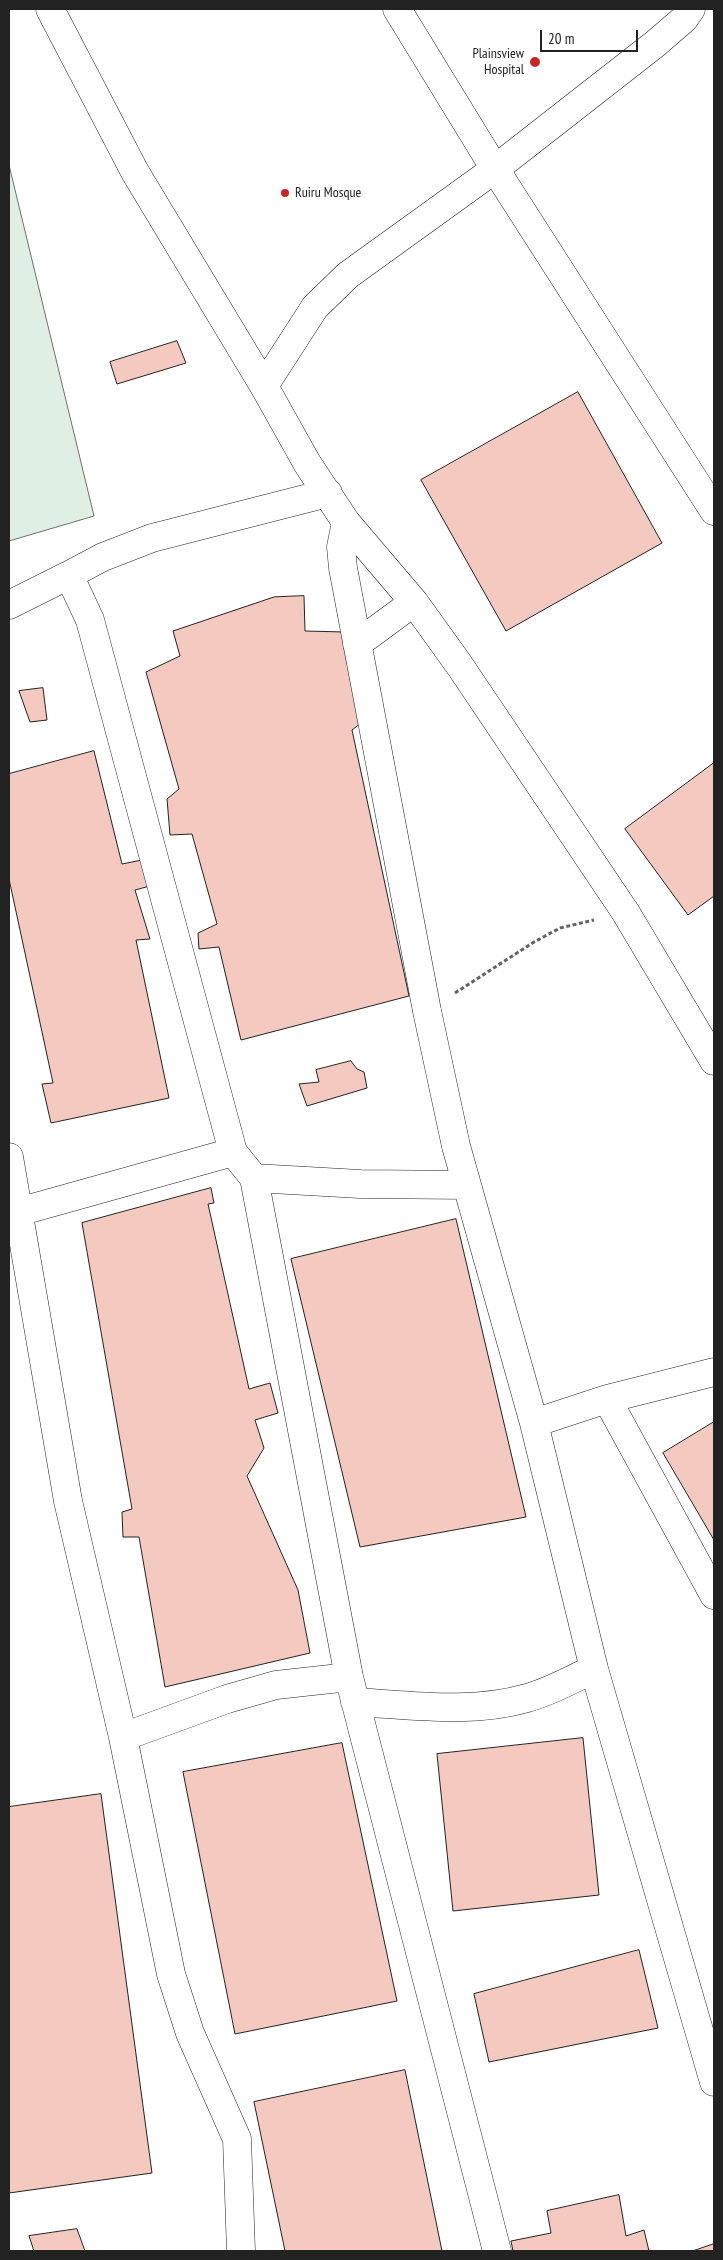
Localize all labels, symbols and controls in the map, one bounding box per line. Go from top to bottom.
scale bar [543,20,640,52]
text: 20 m [548,29,574,48]
place label: Plainsview Hospital [473,46,524,78]
marker: Plainsview Hospital [528,55,542,69]
place label: Ruiru Mosque [295,185,361,201]
marker: Ruiru Mosque [279,187,291,199]

